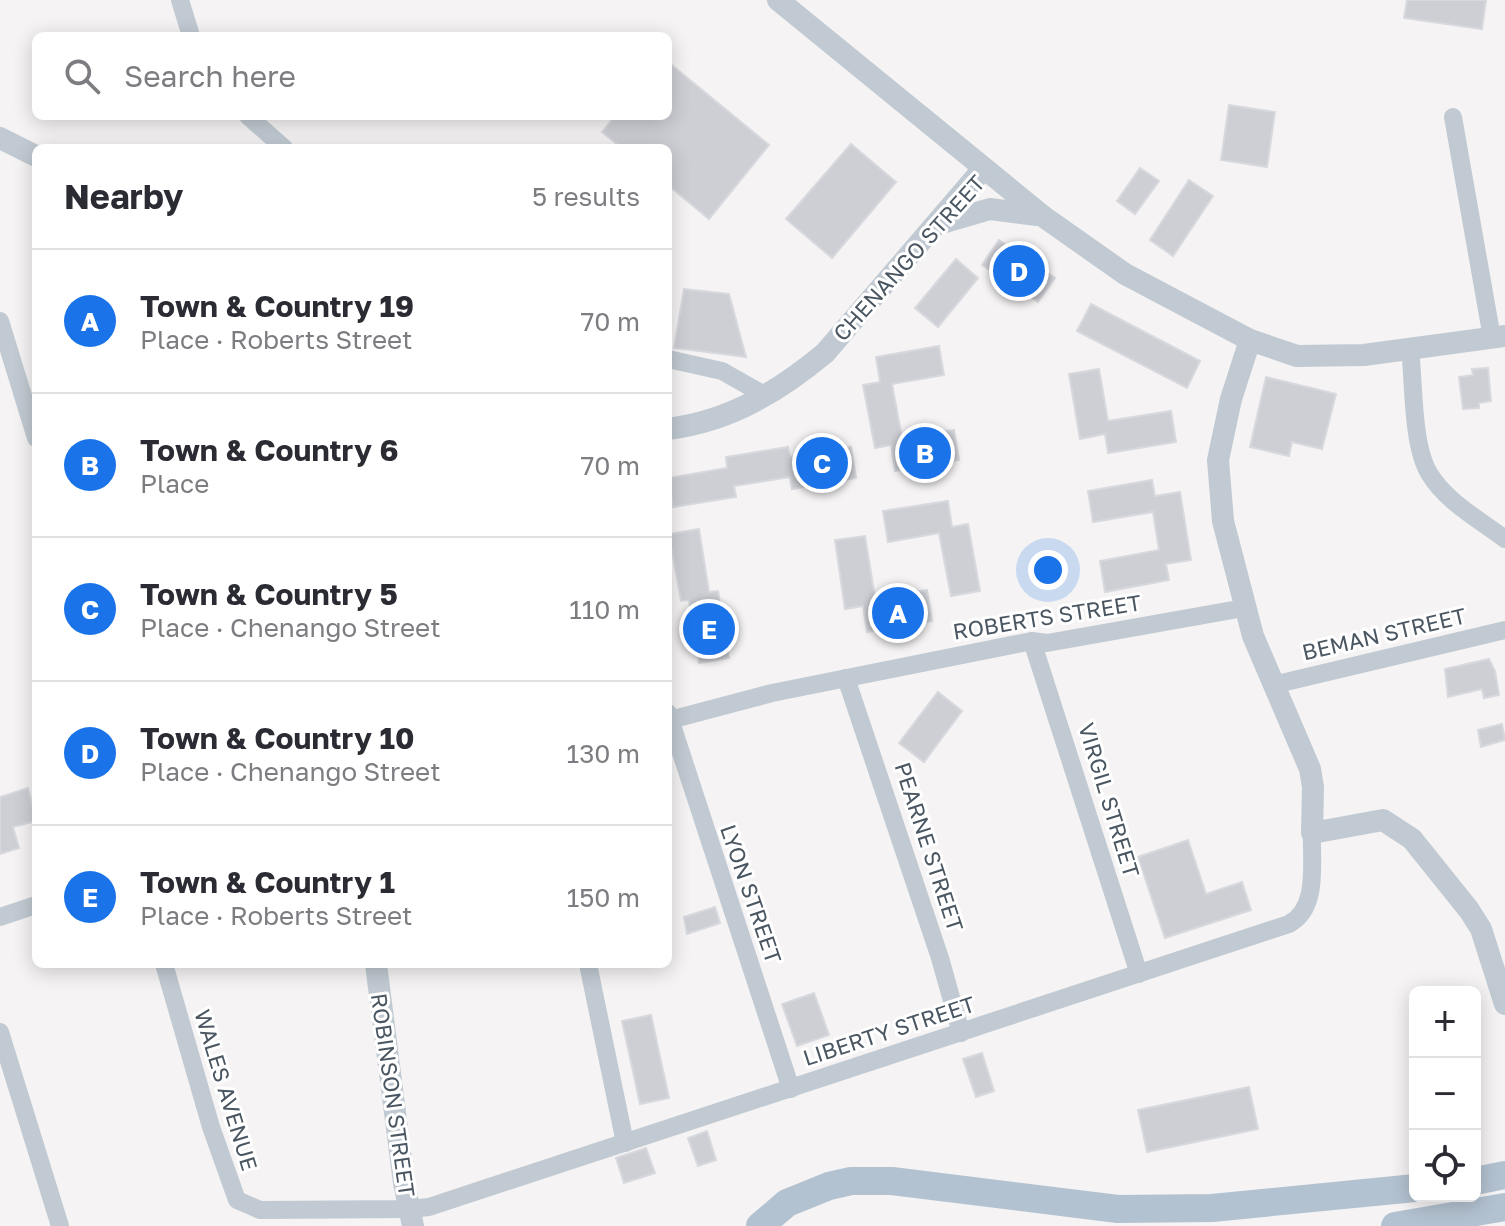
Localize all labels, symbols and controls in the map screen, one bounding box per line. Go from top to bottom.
search box [32,32,672,120]
icon: search [60,54,104,98]
text: Search here [124,58,296,94]
street label: CHENANGO STREET [827,169,990,346]
text: Nearby [64,176,184,216]
text: 5 results [532,181,640,212]
pin: D [993,241,1045,301]
text: Town & Country 19 [140,288,414,324]
text: A [81,306,99,337]
text: 70 m [581,306,640,337]
text: Place · Roberts Street [140,324,412,355]
pin: B [899,423,951,483]
text: Town & Country 6 [140,432,399,468]
pin: C [796,433,848,493]
text: B [81,450,99,481]
text: 70 m [581,450,640,481]
text: Place [140,468,209,499]
your location [1028,550,1068,590]
text: Town & Country 5 [140,576,398,612]
pin: A [872,583,924,643]
street label: ROBERTS STREET [951,588,1143,645]
text: C [81,594,99,625]
text: 110 m [569,594,640,625]
pin: E [683,599,735,659]
street label: BEMAN STREET [1299,601,1469,665]
text: Place · Chenango Street [140,612,441,643]
street label: VIRGIL STREET [1073,719,1146,881]
text: Town & Country 10 [140,720,415,756]
text: D [81,738,99,769]
text: 130 m [567,738,640,769]
text: Place · Chenango Street [140,756,441,787]
street label: PEARNE STREET [889,759,970,935]
street label: LYON STREET [715,821,788,967]
text: Town & Country 1 [140,864,395,900]
text: E [82,882,98,913]
text: 150 m [567,882,640,913]
text: Place · Roberts Street [140,900,412,931]
map controls [1409,986,1481,1202]
button: + [1409,986,1481,1058]
street label: LIBERTY STREET [799,990,979,1071]
street label: ROBINSON STREET [366,991,421,1199]
street label: WALES AVENUE [189,1006,264,1174]
button: − [1409,1058,1481,1130]
button: locate [1409,1130,1481,1202]

